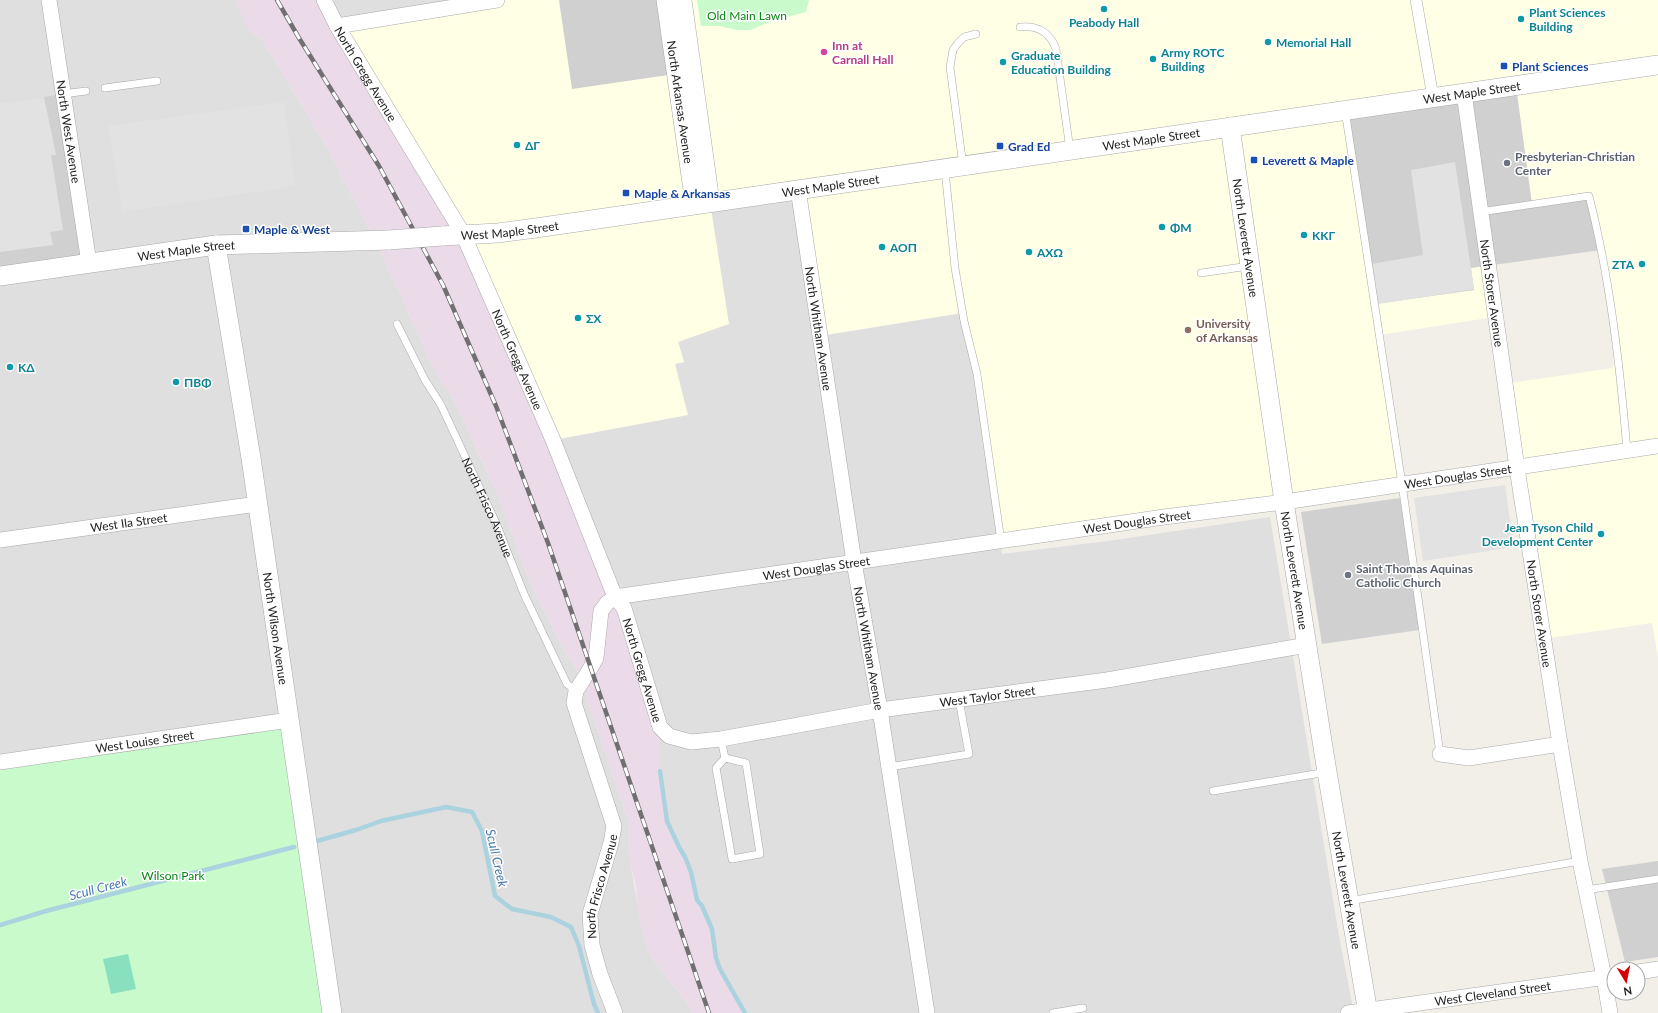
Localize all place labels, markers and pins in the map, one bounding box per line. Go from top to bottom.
marker: Peabody Hall [1099,4,1109,14]
place label: Plant Sciences Building [1529,5,1605,34]
marker: Plant Sciences Building [1516,14,1526,24]
place label: Peabody Hall [1069,15,1139,30]
place label: Memorial Hall [1276,35,1351,50]
marker: Memorial Hall [1263,37,1273,47]
place label: Inn at Carnall Hall [832,38,893,67]
place label: Army ROTC Building [1160,45,1225,74]
marker: Inn at Carnall Hall [819,47,829,57]
place label: Graduate Education Building [1011,48,1112,77]
marker: Army ROTC Building [1148,54,1158,64]
marker: Graduate Education Building [998,57,1008,67]
place label: Plant Sciences [1512,59,1588,74]
marker: Plant Sciences [1499,61,1509,71]
place label: ΔΓ [525,138,540,153]
place label: Grad Ed [1008,139,1051,154]
marker: ΔΓ [512,140,522,150]
marker: Grad Ed [995,141,1005,151]
place label: Presbyterian-Christian Center [1515,149,1635,178]
place label: Leverett & Maple [1262,153,1354,168]
marker: Leverett & Maple [1249,155,1259,165]
marker: Presbyterian-Christian Center [1502,158,1512,168]
place label: Maple & Arkansas [634,186,730,201]
marker: Maple & Arkansas [621,188,631,198]
place label: ΦΜ [1170,220,1192,235]
place label: Maple & West [254,222,330,237]
marker: ΦΜ [1157,222,1167,232]
marker: Maple & West [241,224,251,234]
place label: ΚΚΓ [1312,228,1335,243]
marker: ΚΚΓ [1299,230,1309,240]
place label: ΑΟΠ [889,240,917,255]
marker: ΑΟΠ [877,242,887,252]
place label: ΑΧΩ [1036,245,1063,260]
marker: ΑΧΩ [1024,247,1034,257]
place label: ΖΤΑ [1612,257,1635,272]
marker: ΖΤΑ [1637,259,1647,269]
place label: ΣΧ [586,311,602,326]
marker: ΣΧ [573,313,583,323]
place label: University of Arkansas [1196,316,1258,345]
marker: University of Arkansas [1183,325,1193,335]
place label: ΚΔ [18,360,35,375]
marker: ΚΔ [5,362,15,372]
place label: ΠΒΦ [184,375,211,390]
marker: ΠΒΦ [171,377,181,387]
place label: Jean Tyson Child Development Center [1482,520,1594,549]
marker: Jean Tyson Child Development Center [1596,529,1606,539]
place label: Saint Thomas Aquinas Catholic Church [1356,561,1473,590]
marker: Saint Thomas Aquinas Catholic Church [1343,570,1353,580]

